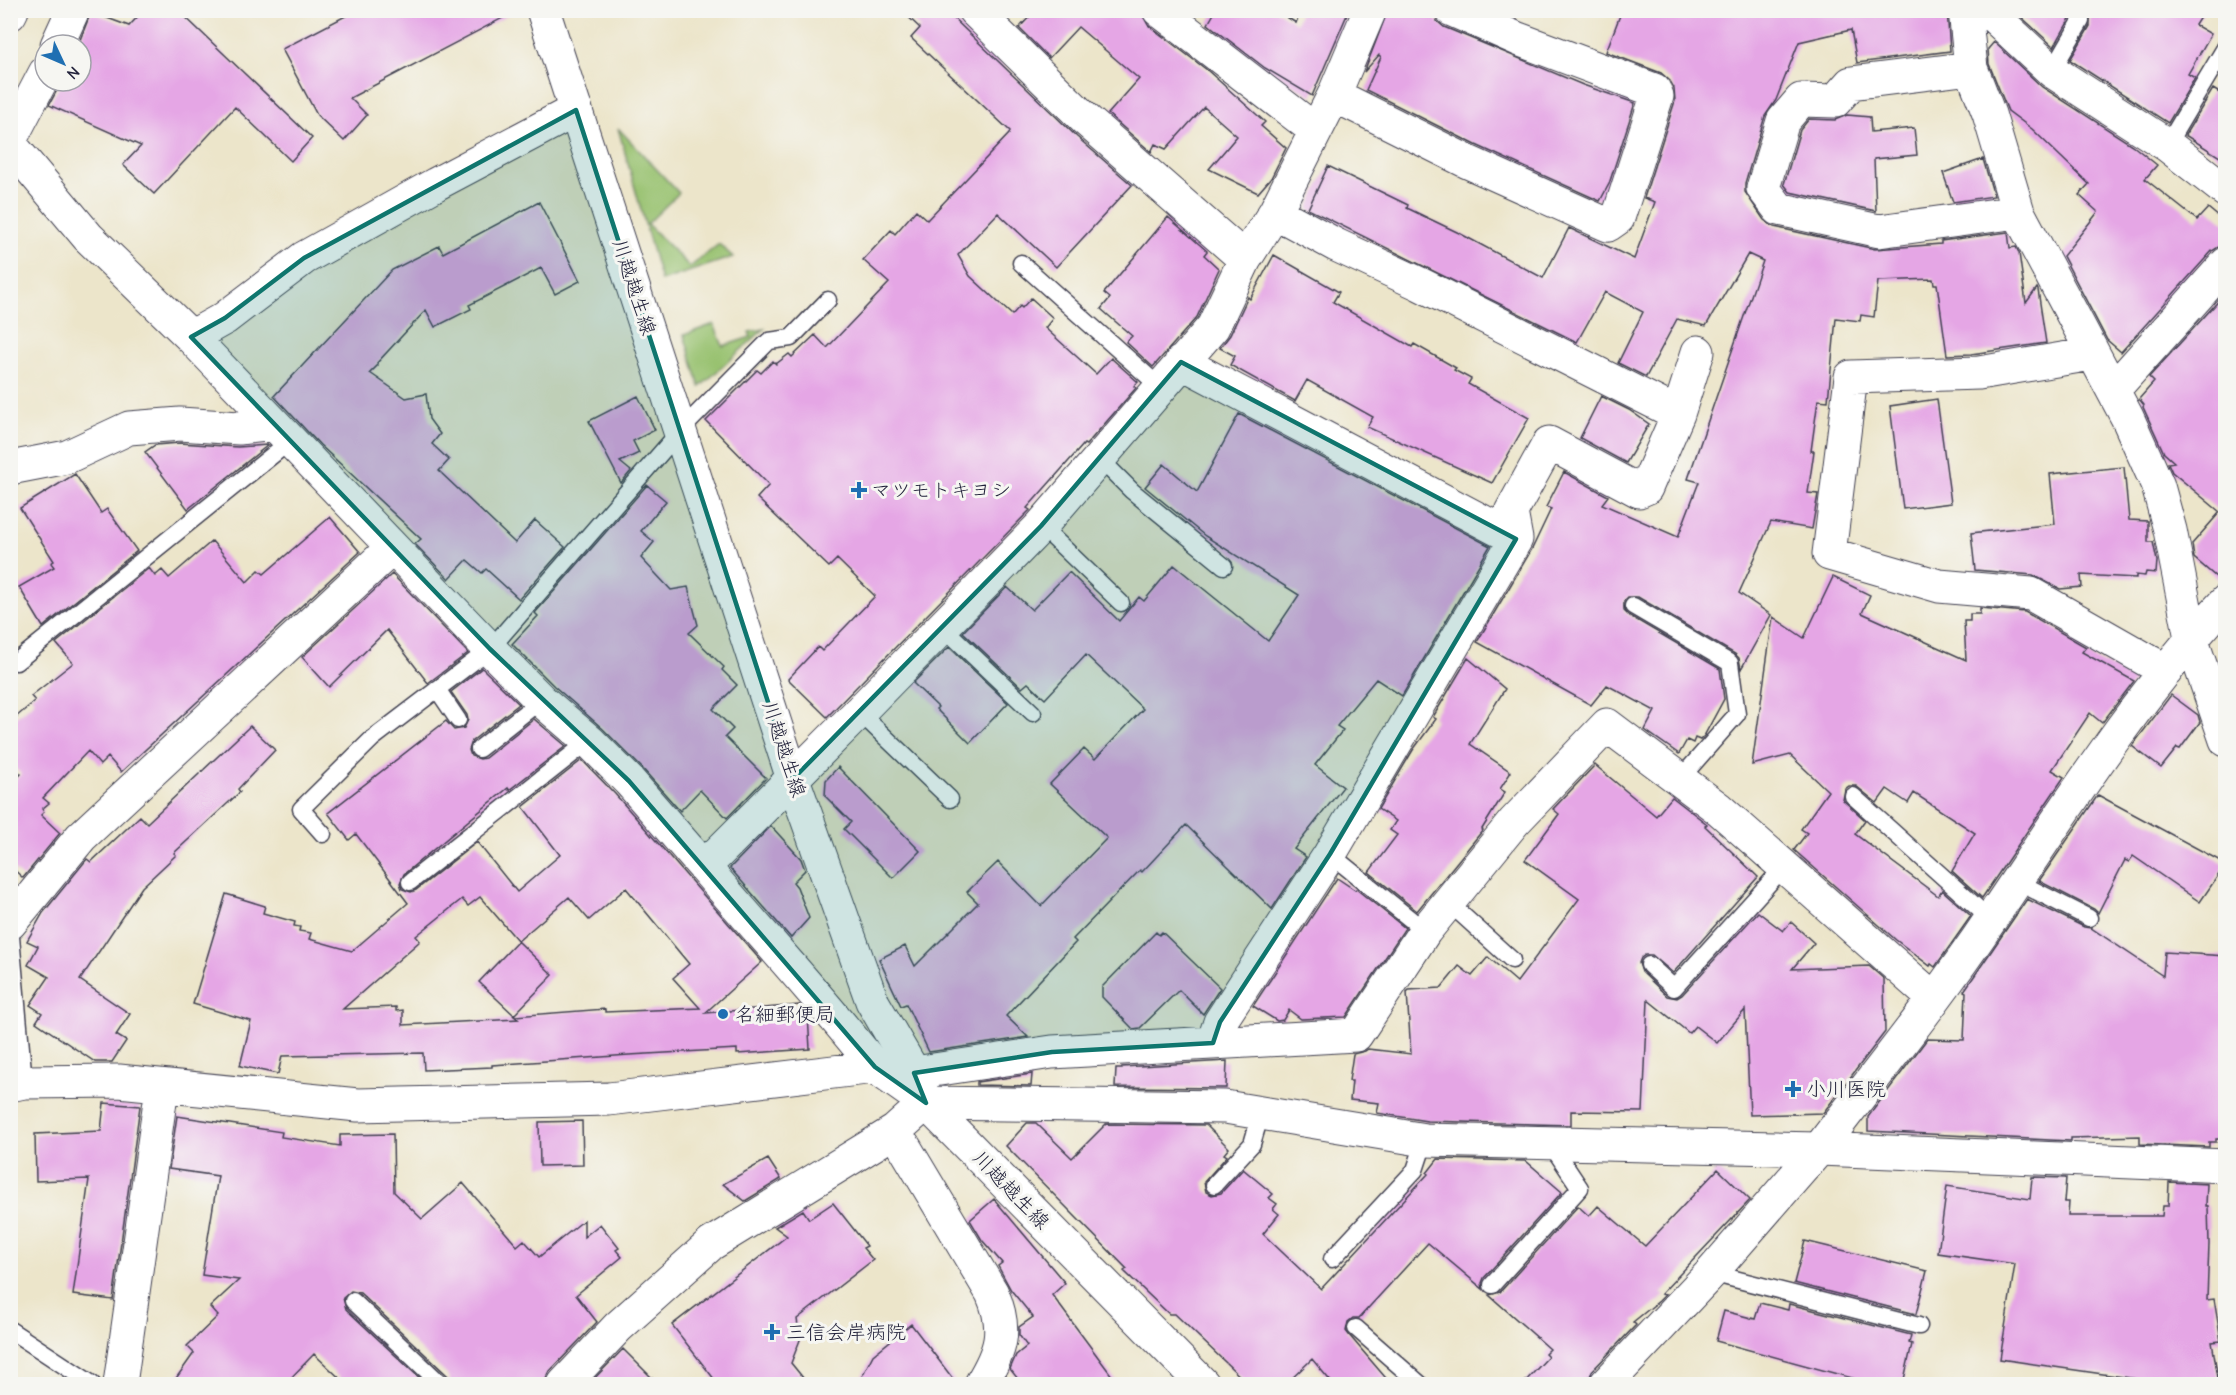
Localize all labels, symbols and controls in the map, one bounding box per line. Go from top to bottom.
north arrow [33,33,93,93]
text: N [63,63,83,83]
street label: 川越越生線 [608,236,660,338]
place label: マツモトキヨシ [871,479,1011,502]
marker: マツモトキヨシ [852,483,866,497]
street label: 川越越生線 [758,698,810,800]
place label: 名細郵便局 [735,1003,835,1026]
marker: 名細郵便局 [716,1007,730,1021]
place label: 小川医院 [1806,1078,1886,1101]
marker: 小川医院 [1784,1080,1802,1098]
street label: 川越越生線 [968,1146,1054,1234]
place label: 三信会岸病院 [786,1321,906,1344]
marker: 三信会岸病院 [763,1323,781,1341]

